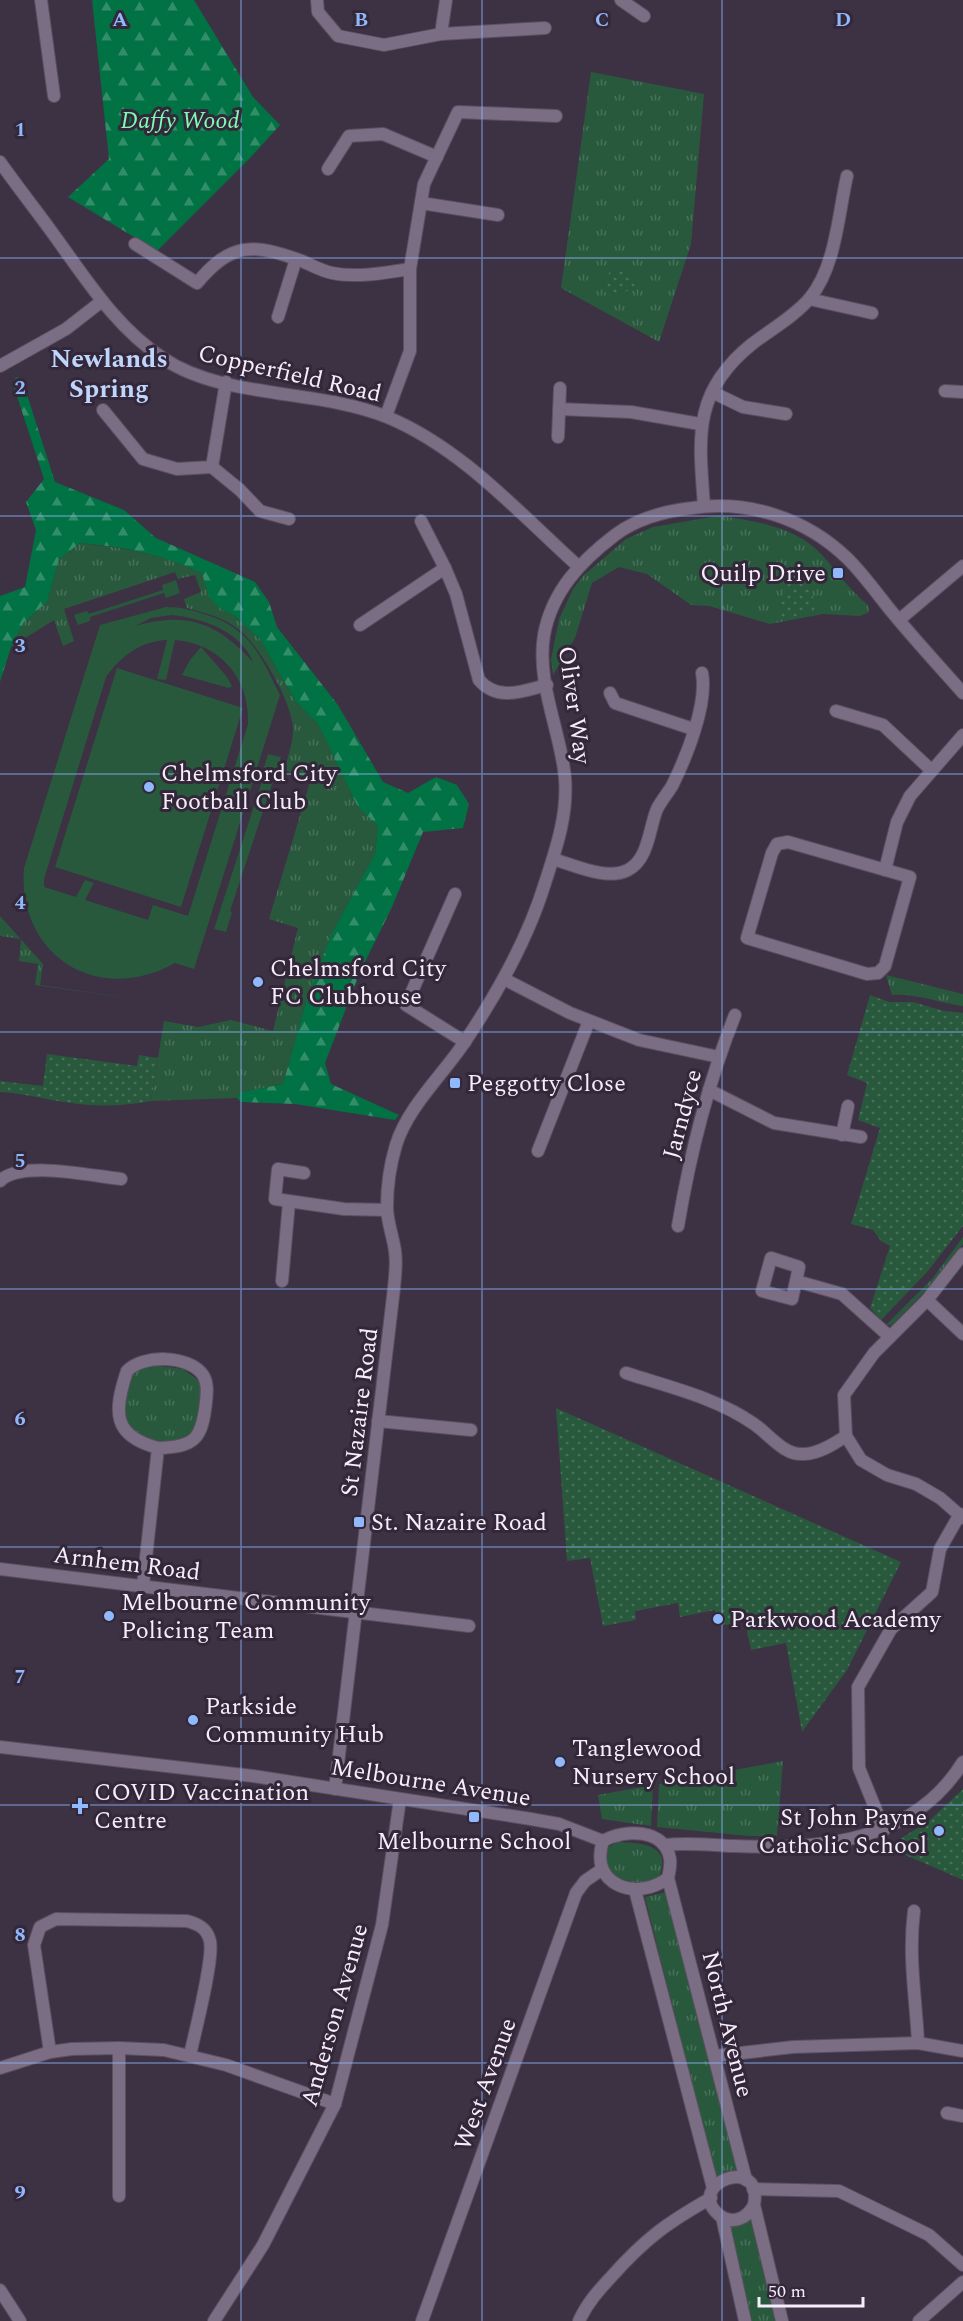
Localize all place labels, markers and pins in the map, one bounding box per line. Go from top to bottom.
place label: Quilp Drive [700,556,826,592]
marker: Quilp Drive [831,566,845,580]
place label: Chelmsford City Football Club [161,756,339,820]
marker: Chelmsford City Football Club [142,780,156,794]
place label: Chelmsford City FC Clubhouse [270,951,448,1015]
marker: Chelmsford City FC Clubhouse [251,975,265,989]
place label: Peggotty Close [467,1066,626,1102]
marker: Peggotty Close [448,1076,462,1090]
place label: St. Nazaire Road [371,1505,547,1541]
marker: St. Nazaire Road [352,1515,366,1529]
place label: Melbourne Community Policing Team [121,1585,372,1649]
place label: Parkwood Academy [730,1602,942,1638]
marker: Melbourne Community Policing Team [102,1609,116,1623]
marker: Parkwood Academy [711,1612,725,1626]
place label: Parkside Community Hub [205,1689,384,1753]
marker: Parkside Community Hub [186,1713,200,1727]
place label: Tanglewood Nursery School [572,1731,735,1795]
marker: Tanglewood Nursery School [553,1755,567,1769]
place label: COVID Vaccination Centre [94,1775,309,1839]
marker: COVID Vaccination Centre [71,1797,89,1815]
place label: St John Payne Catholic School [759,1800,927,1864]
marker: Melbourne School [467,1810,481,1824]
place label: Melbourne School [377,1824,571,1860]
marker: St John Payne Catholic School [932,1824,946,1838]

